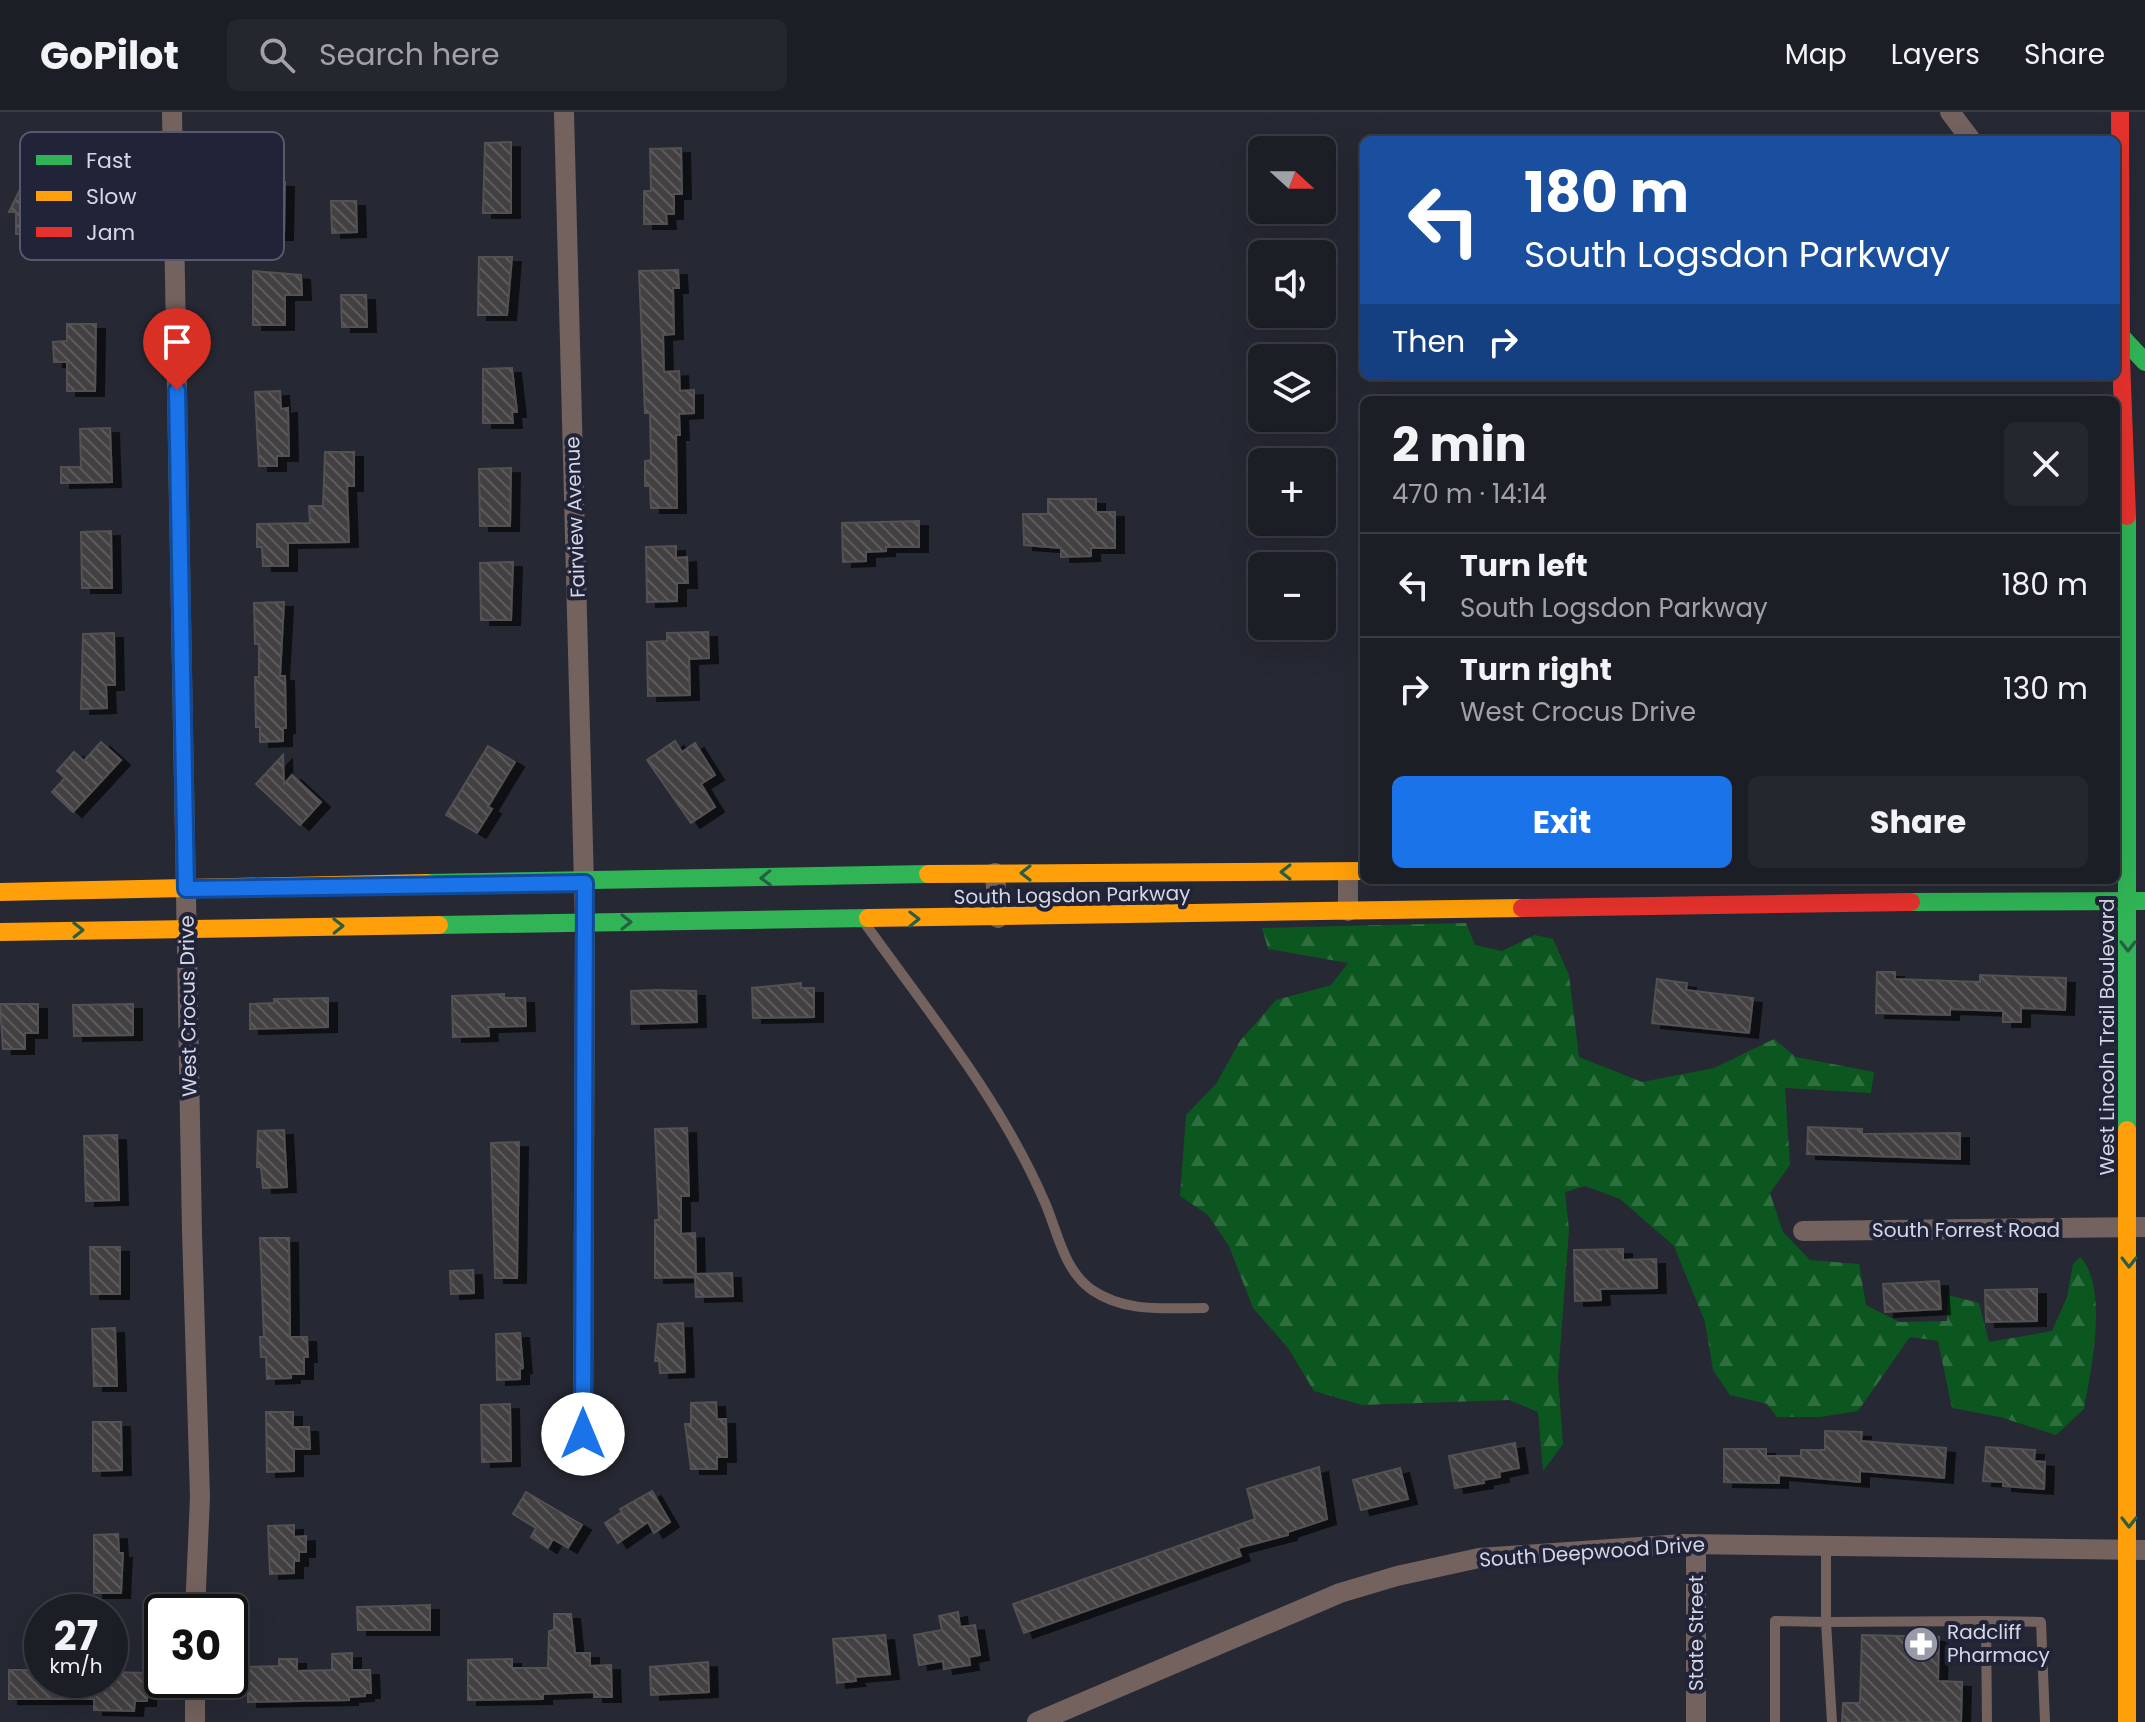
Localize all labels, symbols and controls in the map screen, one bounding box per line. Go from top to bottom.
search box [227,19,787,91]
text: GoPilot [40,29,179,82]
icon: search [255,33,299,77]
text: Search here [319,33,500,76]
text: Map [1785,35,1847,74]
text: Layers [1891,35,1980,74]
text: Share [2024,35,2105,74]
legend [20,132,284,260]
north arrow [1248,136,1336,224]
map controls [1248,136,1336,640]
text: Fast [86,145,131,176]
text: 180 m [1524,153,1689,232]
icon: left [1392,168,1496,272]
text: Slow [86,181,136,212]
text: Jam [86,217,135,248]
text: South Logsdon Parkway [1524,229,1950,280]
button: sound [1248,240,1336,328]
pin [143,308,211,390]
icon: arrive [155,320,199,364]
text: Then [1392,320,1465,363]
icon: right [1481,320,1525,364]
button: layers [1248,344,1336,432]
text: 2 min [1392,411,1527,478]
button: close [2004,422,2088,506]
street label: Fairview Avenue [558,436,592,598]
button: + [1248,448,1336,536]
text: 470 m · 14:14 [1392,476,1547,512]
text: Turn left [1460,544,1588,587]
button: − [1248,552,1336,640]
icon: left [1392,563,1436,607]
text: 180 m [2002,563,2088,606]
text: South Logsdon Parkway [1460,590,1768,626]
text: Turn right [1460,648,1612,691]
icon: right [1392,667,1436,711]
text: 130 m [2003,667,2088,710]
text: West Crocus Drive [1460,694,1696,730]
button: Exit [1392,776,1732,868]
button: Share [1748,776,2088,868]
one-way arrow [1279,863,1292,881]
one-way arrow [1019,864,1032,882]
one-way arrow [759,869,772,886]
street label: South Logsdon Parkway [953,879,1191,911]
street label: West Lincoln Trail Boulevard [2093,898,2121,1176]
one-way arrow [908,911,921,928]
one-way arrow [620,913,633,931]
street label: West Crocus Drive [172,915,204,1097]
one-way arrow [332,917,345,935]
one-way arrow [72,922,85,939]
one-way arrow [2119,940,2137,953]
street label: South Forrest Road [1872,1216,2060,1244]
one-way arrow [2120,1256,2138,1269]
position arrow [541,1392,625,1476]
one-way arrow [2120,1516,2138,1529]
street label: South Deepwood Drive [1478,1530,1706,1574]
street label: State Street [1682,1575,1710,1691]
speed limit sign: 30 [144,1594,248,1698]
text: 27 [54,1608,98,1664]
place label: Radcliff Pharmacy [1947,1618,2050,1669]
pharmacy icon: Radcliff Pharmacy [1902,1625,1940,1663]
text: km/h [49,1652,103,1680]

